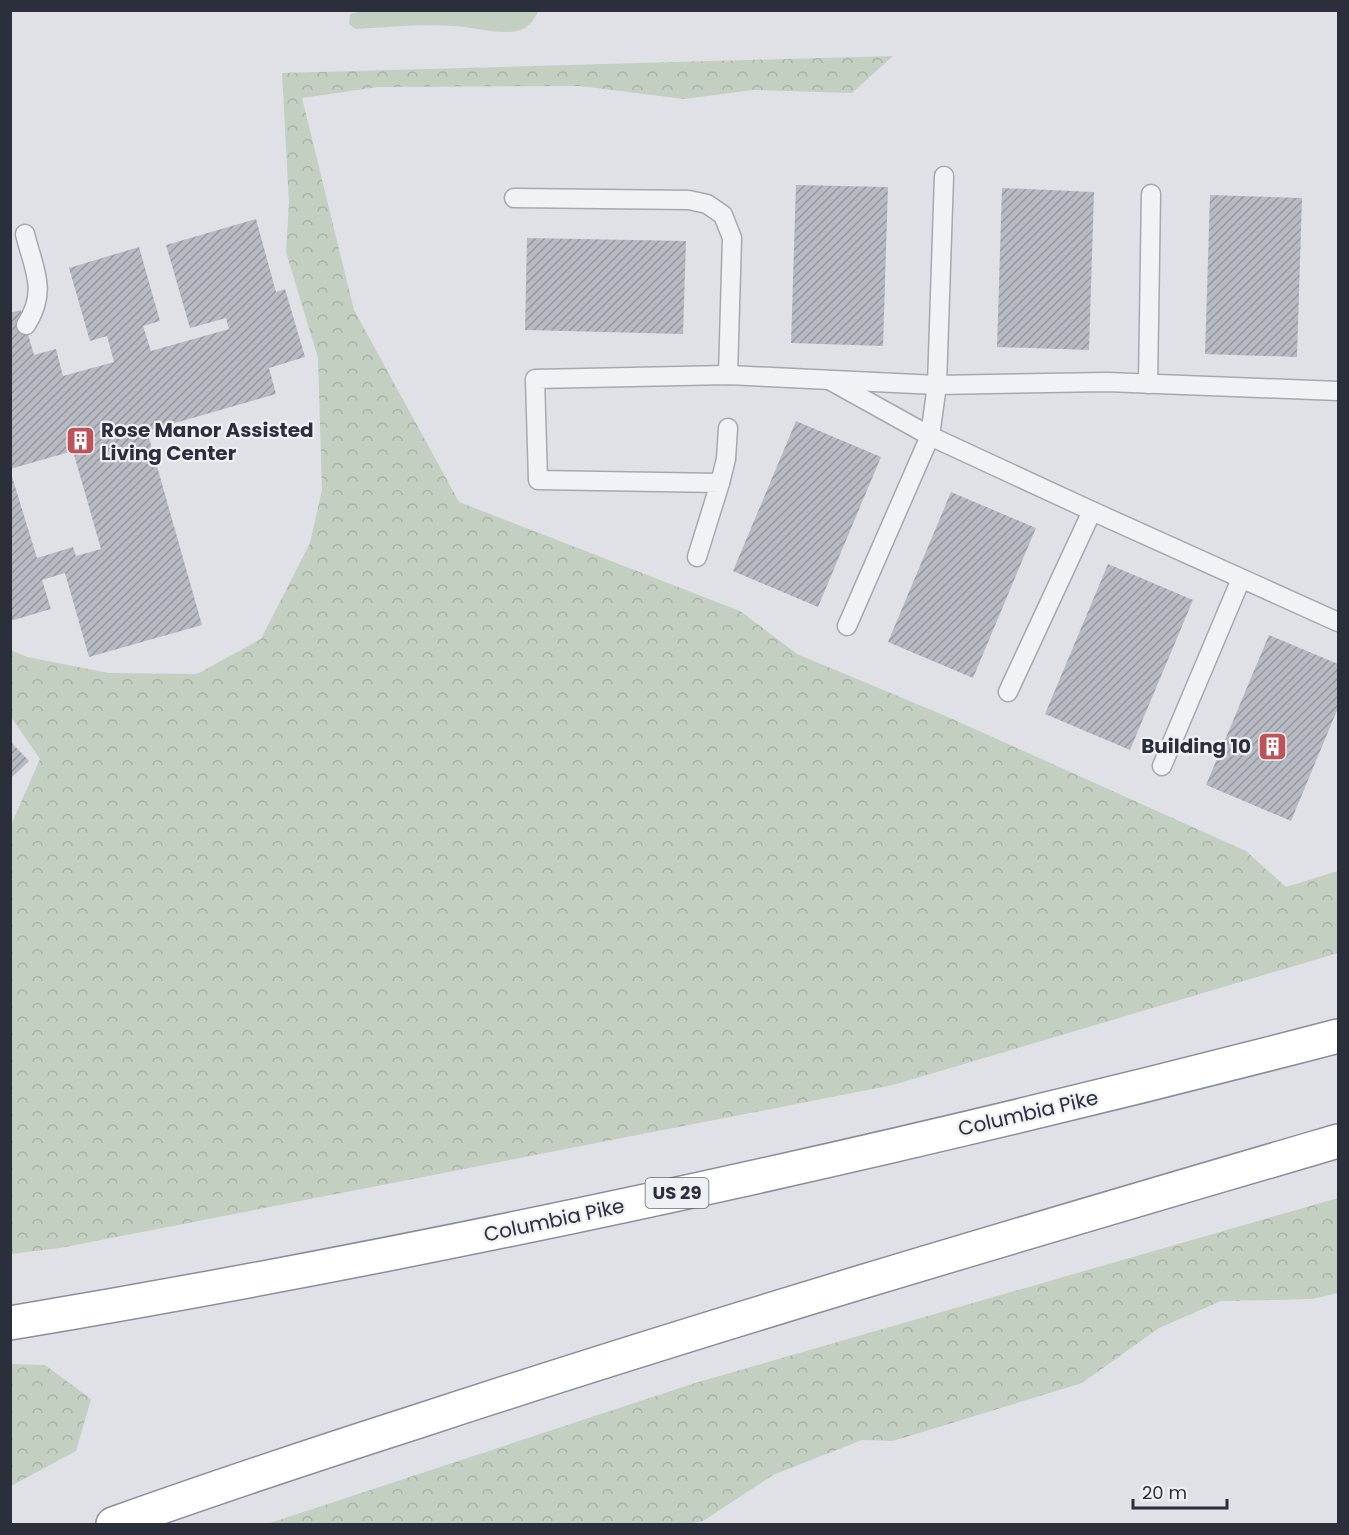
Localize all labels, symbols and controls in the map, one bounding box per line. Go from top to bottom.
place label: Rose Manor Assisted Living Center [101,416,314,467]
building icon: Rose Manor Assisted Living Center [64,425,96,457]
building icon: Building 10 [1256,730,1288,762]
place label: Building 10 [1141,732,1251,760]
street label: Columbia Pike [955,1083,1101,1143]
road number: US 29 [646,1178,708,1208]
street label: Columbia Pike [481,1191,627,1249]
scale bar [1133,1472,1228,1510]
text: 20 m [1142,1480,1187,1505]

